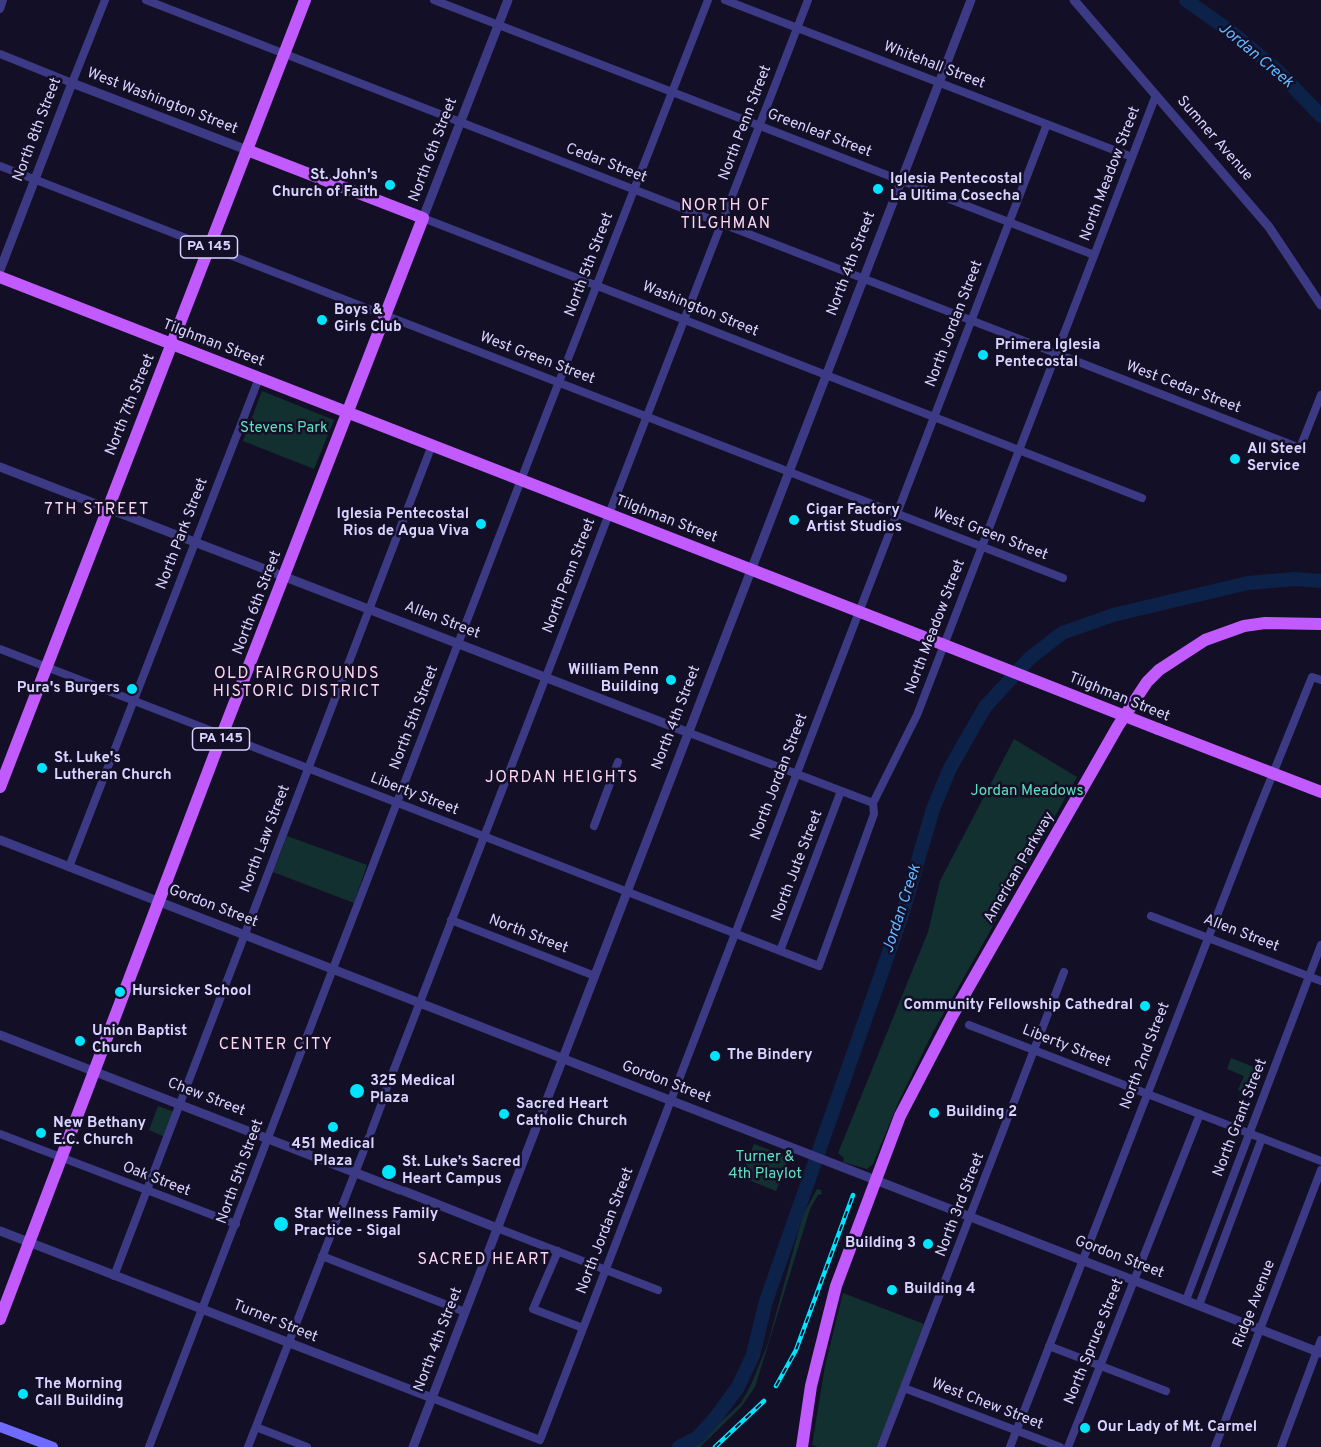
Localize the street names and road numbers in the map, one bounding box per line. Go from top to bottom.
street label: Whitehall Street [881,38,987,94]
street label: North Penn Street [716,63,776,183]
street label: West Washington Street [84,65,240,139]
street label: North 8th Street [10,75,66,185]
street label: Sumner Avenue [1172,93,1256,185]
street label: North 6th Street [406,95,462,205]
street label: North Meadow Street [1077,104,1145,244]
street label: Greenleaf Street [764,106,874,162]
street label: Cedar Street [563,140,649,188]
street label: North 4th Street [824,209,880,319]
street label: North 5th Street [562,210,618,320]
road number: PA 145 [180,236,238,258]
street label: North Jordan Street [923,258,987,390]
street label: Washington Street [639,279,761,341]
street label: Tilghman Street [160,316,266,372]
street label: West Green Street [477,329,597,389]
street label: North 7th Street [102,351,160,459]
street label: West Cedar Street [1123,358,1243,418]
street label: North Park Street [153,476,213,592]
street label: Tilghman Street [613,492,719,548]
street label: West Green Street [930,505,1050,565]
street label: North Penn Street [540,516,600,636]
street label: North 6th Street [230,548,286,658]
street label: North Meadow Street [902,557,970,697]
street label: Allen Street [402,598,482,644]
street label: North 5th Street [387,663,443,773]
street label: North 4th Street [649,663,705,773]
street label: Tilghman Street [1066,669,1172,727]
street label: North Jordan Street [748,711,812,843]
road number: PA 145 [192,728,250,750]
street label: Liberty Street [367,770,461,820]
street label: North Law Street [237,783,295,895]
street label: North Jute Street [769,808,827,924]
street label: American Parkway [981,809,1059,927]
street label: Gordon Street [166,882,260,932]
street label: Allen Street [1201,911,1281,957]
street label: North Street [486,912,570,958]
street label: North 2nd Street [1117,1000,1175,1112]
street label: Liberty Street [1019,1022,1113,1072]
street label: North Grant Street [1210,1056,1272,1180]
street label: Gordon Street [619,1058,713,1108]
street label: Chew Street [165,1075,247,1121]
street label: North 5th Street [214,1117,268,1227]
street label: North 3rd Street [933,1150,989,1260]
street label: Oak Street [119,1159,193,1201]
street label: North Jordan Street [574,1165,638,1297]
street label: Gordon Street [1072,1233,1166,1283]
street label: Ridge Avenue [1230,1258,1280,1350]
street label: North Spruce Street [1062,1276,1128,1408]
street label: North 4th Street [411,1285,467,1395]
street label: Turner Street [230,1297,320,1347]
street label: West Chew Street [929,1375,1045,1435]

